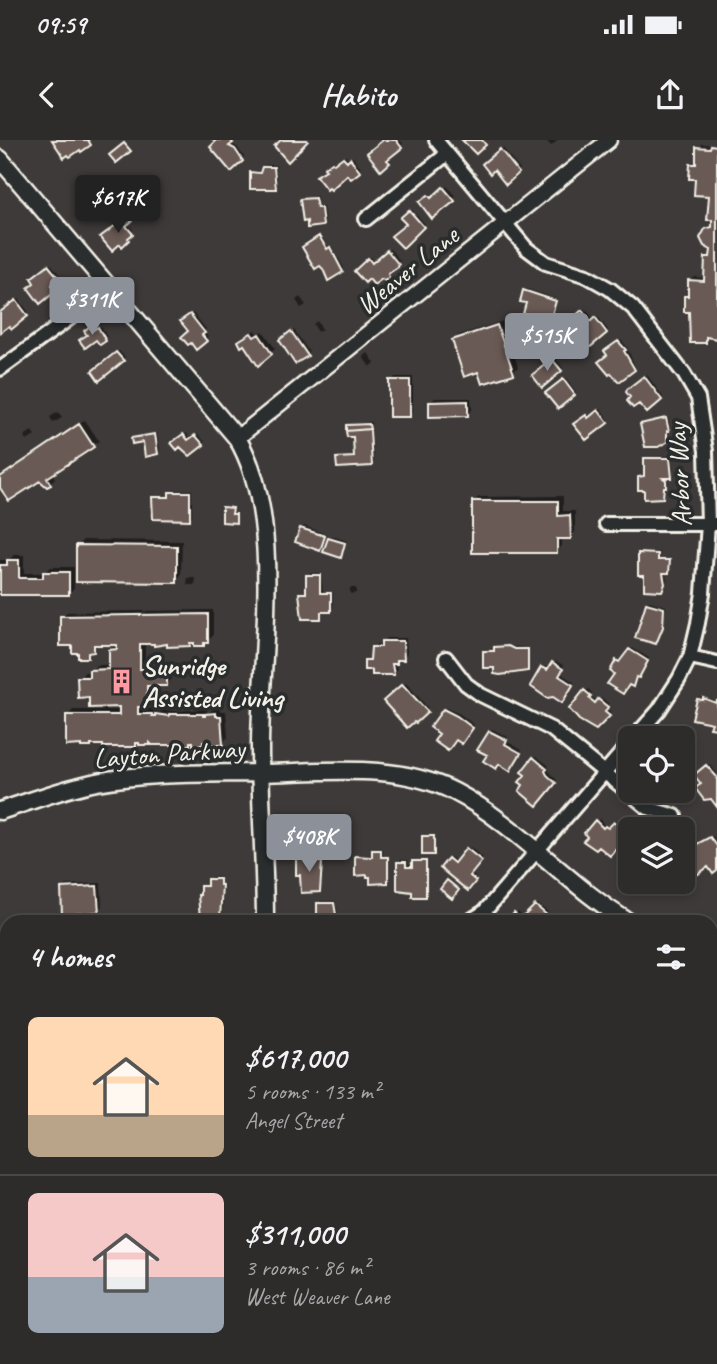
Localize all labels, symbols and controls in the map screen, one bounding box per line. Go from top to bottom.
text: 09:59 [35,8,86,41]
text: Habito [321,74,396,115]
icon: back [28,76,66,114]
icon: share [651,76,689,114]
pin: $617K [69,176,167,235]
text: $617K [91,183,145,212]
street label: Weaver Lane [349,217,467,322]
pin: $311K [43,278,141,337]
text: $311K [65,285,119,314]
pin: $515K [498,314,596,373]
text: $515K [521,321,573,350]
street label: Arbor Way [659,420,699,528]
place label: Sunridge Assisted Living [142,648,286,715]
building icon: Sunridge Assisted Living [108,667,136,695]
map controls [618,726,695,894]
button: locate [618,726,695,803]
street label: Layton Parkway [92,730,248,776]
pin: $408K [260,814,358,874]
button: layers [618,817,695,894]
text: $408K [282,822,336,851]
text: 4 homes [28,938,113,976]
icon: filters [652,938,690,976]
text: $617,000 [245,1039,346,1077]
icon: home [84,1045,168,1129]
text: 5 rooms · 133 m² [245,1077,380,1106]
text: Angel Street [245,1106,342,1135]
text: $311,000 [245,1215,345,1253]
icon: home [84,1221,168,1305]
text: 3 rooms · 86 m² [245,1253,369,1282]
text: West Weaver Lane [245,1282,390,1311]

